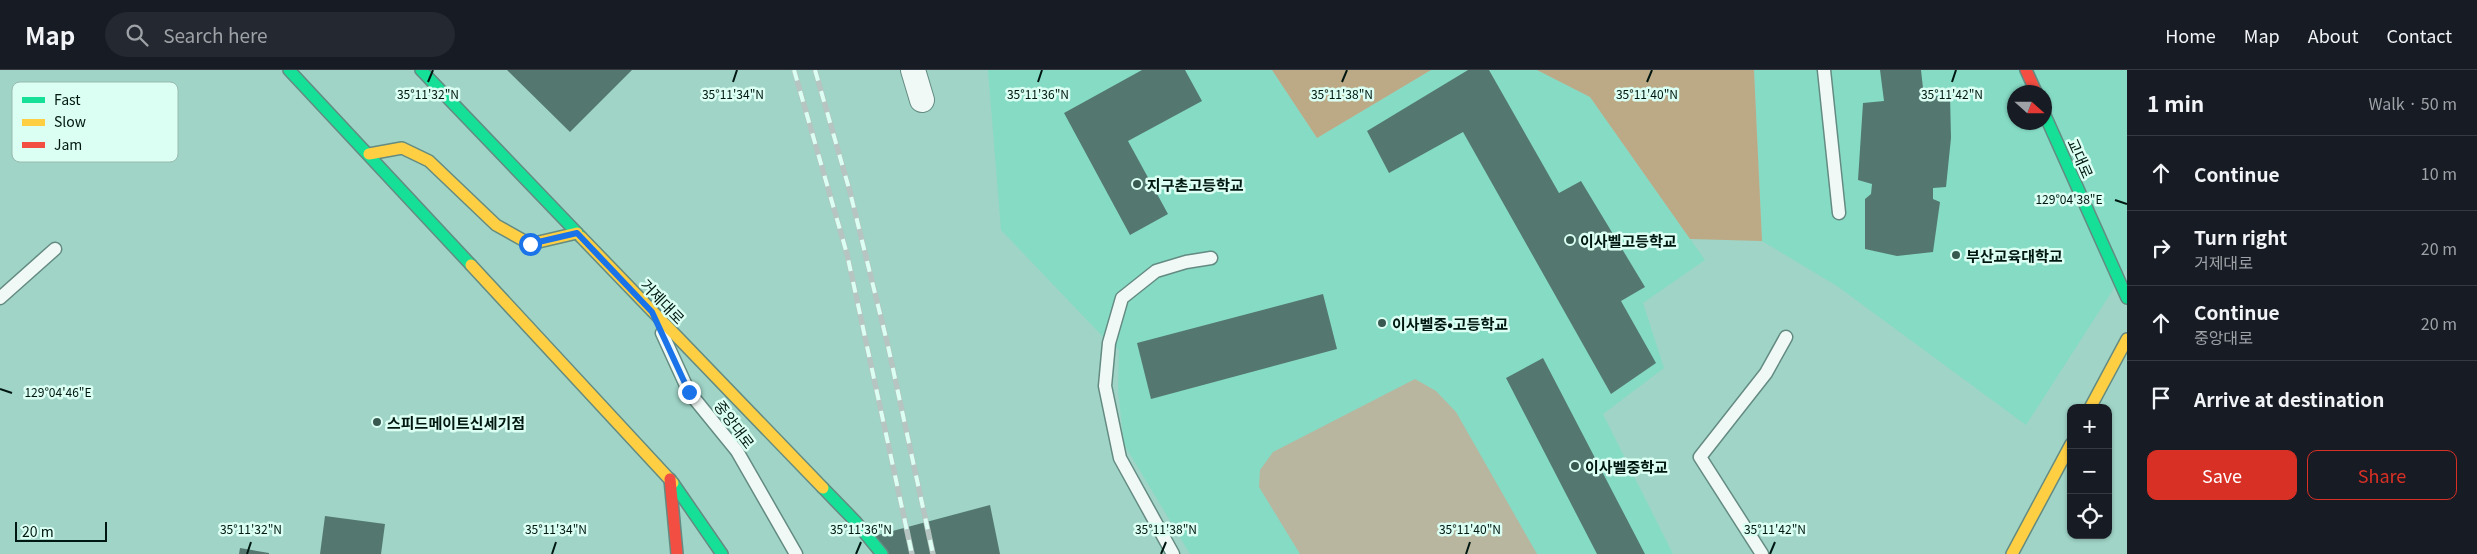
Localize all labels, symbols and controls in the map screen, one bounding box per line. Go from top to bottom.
search box [105,12,455,57]
text: Map [25,17,75,52]
icon: search [123,21,151,49]
text: Search here [163,21,268,48]
text: Home [2165,22,2216,48]
text: Map [2244,22,2280,48]
text: About [2308,22,2358,48]
text: Contact [2386,22,2452,48]
legend [12,82,178,162]
text: 35°11'32"N [397,85,459,102]
text: 35°11'34"N [702,85,764,102]
text: 35°11'36"N [1007,85,1069,102]
text: 35°11'38"N [1311,85,1373,102]
text: 35°11'40"N [1616,85,1678,102]
text: 35°11'42"N [1921,85,1983,102]
north arrow [2007,85,2052,130]
text: 1 min [2147,88,2204,118]
text: Fast [54,89,81,109]
text: Walk · 50 m [2369,91,2457,115]
text: Slow [54,111,86,131]
text: Jam [54,134,82,154]
street label: 교대로 [2063,135,2099,181]
icon: ahead [2147,159,2175,187]
text: Continue [2194,160,2280,187]
text: 10 m [2421,161,2457,185]
place label: 지구촌고등학교 [1147,174,1244,195]
marker: 지구촌고등학교 [1131,178,1143,190]
text: 129°04'38"E [2035,190,2103,207]
text: Turn right [2194,223,2287,250]
place label: 이사벨고등학교 [1580,230,1677,251]
route start [519,233,542,256]
marker: 이사벨고등학교 [1564,234,1576,246]
icon: right [2147,234,2175,262]
text: 20 m [2421,236,2457,260]
place label: 부산교육대학교 [1966,245,2063,266]
marker: 부산교육대학교 [1950,249,1962,261]
text: 거제대로 [2194,250,2253,274]
street label: 거제대로 [636,274,690,328]
text: Continue [2194,298,2280,325]
icon: ahead [2147,309,2175,337]
text: 20 m [2421,311,2457,335]
place label: 이사벨중•고등학교 [1392,313,1508,334]
marker: 이사벨중•고등학교 [1376,317,1388,329]
text: 중앙대로 [2194,325,2253,349]
route end [678,381,701,404]
text: 129°04'46"E [24,383,92,400]
icon: arrive [2147,384,2175,412]
text: Arrive at destination [2194,385,2384,412]
street label: 중앙대로 [710,396,760,452]
map controls [2067,404,2112,539]
button: + [2067,404,2112,449]
place label: 스피드메이트신세기점 [387,412,525,433]
marker: 스피드메이트신세기점 [371,416,383,428]
button: − [2067,449,2112,494]
button: Save [2147,450,2297,500]
button: Share [2307,450,2457,500]
place label: 이사벨중학교 [1585,456,1668,477]
marker: 이사벨중학교 [1569,460,1581,472]
button: locate [2067,494,2112,539]
scale bar [15,519,108,542]
text: 35°11'32"N [220,520,282,537]
text: 35°11'34"N [525,520,587,537]
text: 35°11'36"N [830,520,892,537]
text: 35°11'38"N [1135,520,1197,537]
text: 35°11'40"N [1439,520,1501,537]
text: 35°11'42"N [1744,520,1806,537]
text: 20 m [22,521,54,541]

